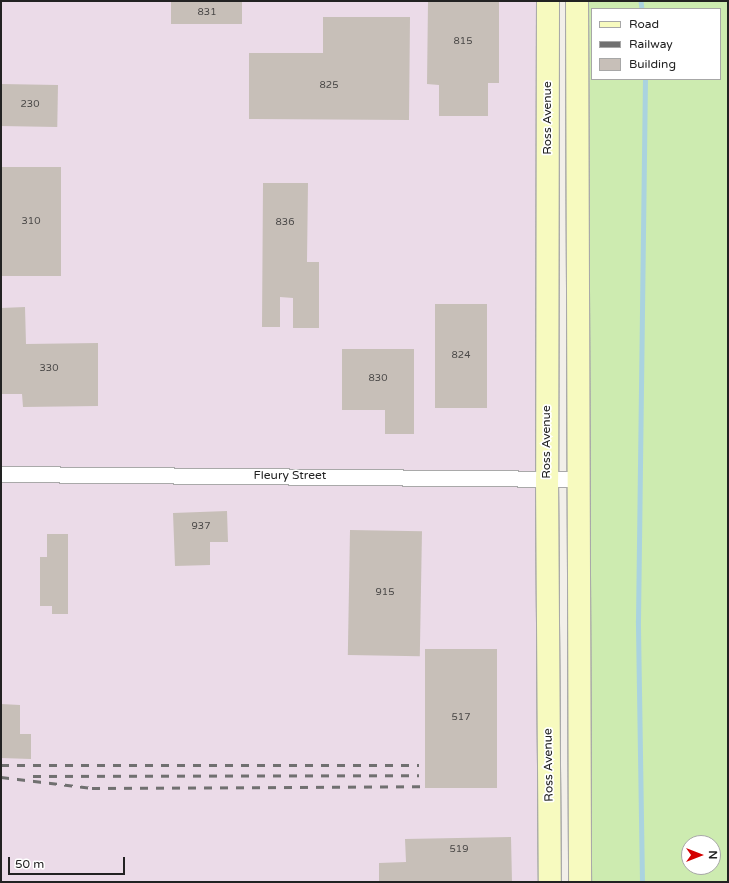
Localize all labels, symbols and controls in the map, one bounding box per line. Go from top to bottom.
house number: 831 [198,7,216,19]
legend [591,8,721,80]
text: Road [629,17,659,31]
house number: 815 [454,36,472,48]
text: Railway [629,37,673,51]
text: Building [629,57,676,71]
house number: 825 [320,80,338,92]
street label: Ross Avenue [541,81,555,155]
house number: 230 [21,99,39,111]
house number: 310 [22,216,40,228]
house number: 836 [276,217,294,229]
house number: 824 [452,350,470,362]
house number: 330 [40,363,58,375]
house number: 830 [369,373,387,385]
street label: Ross Avenue [540,405,554,479]
street label: Fleury Street [254,469,326,483]
house number: 937 [192,521,210,533]
house number: 915 [376,587,394,599]
house number: 517 [452,712,470,724]
street label: Ross Avenue [541,728,557,802]
north arrow [681,835,721,875]
house number: 519 [450,844,468,856]
scale bar [10,849,127,875]
text: N [706,851,719,859]
text: 50 m [15,857,44,871]

